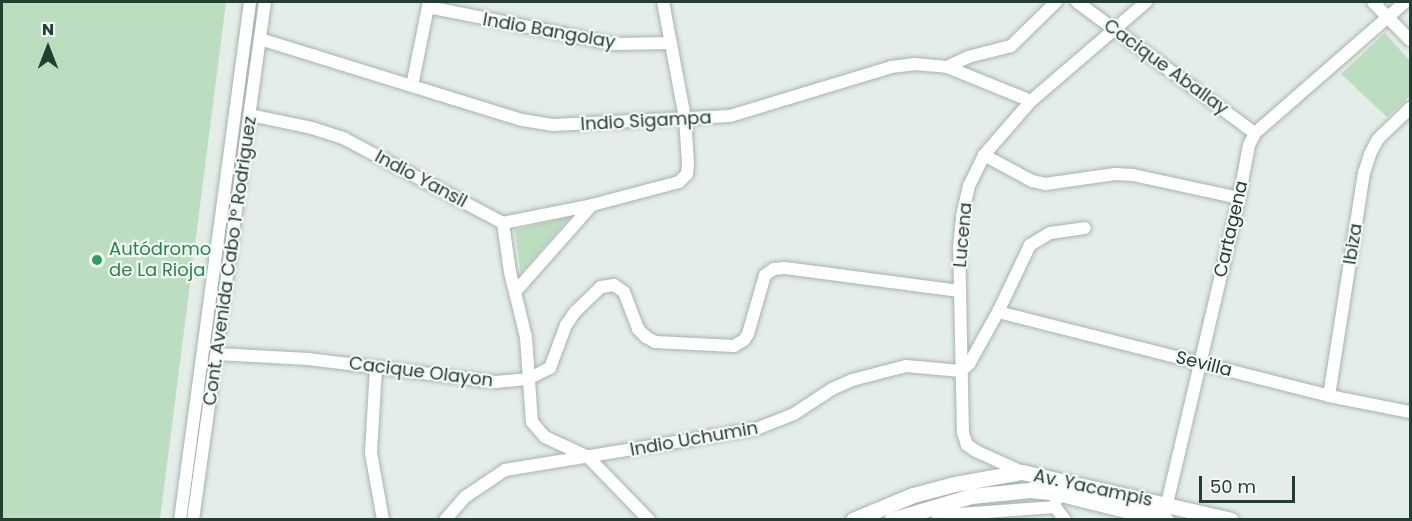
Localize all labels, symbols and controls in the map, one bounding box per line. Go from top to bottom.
street label: Indio Bangolay [481,9,617,53]
street label: Cacique Aballay [1100,15,1232,119]
north arrow [18,18,78,78]
text: N [42,18,54,41]
street label: Indio Sigampa [580,107,712,135]
street label: Cont. Avenida Cabo 1° Rodriguez [199,115,261,407]
street label: Indio Yansil [371,146,471,212]
street label: Cartagena [1209,179,1253,279]
street label: Lucena [949,202,977,268]
street label: Ibiza [1339,222,1367,266]
place label: Autódromo de La Rioja [109,239,211,282]
marker: Autódromo de La Rioja [90,253,104,267]
street label: Sevilla [1174,347,1234,381]
street label: Cacique Olayon [348,352,494,392]
street label: Indio Uchumin [628,417,760,461]
scale bar [1202,464,1298,502]
street label: Av. Yacampis [1032,465,1154,511]
text: 50 m [1210,474,1256,499]

